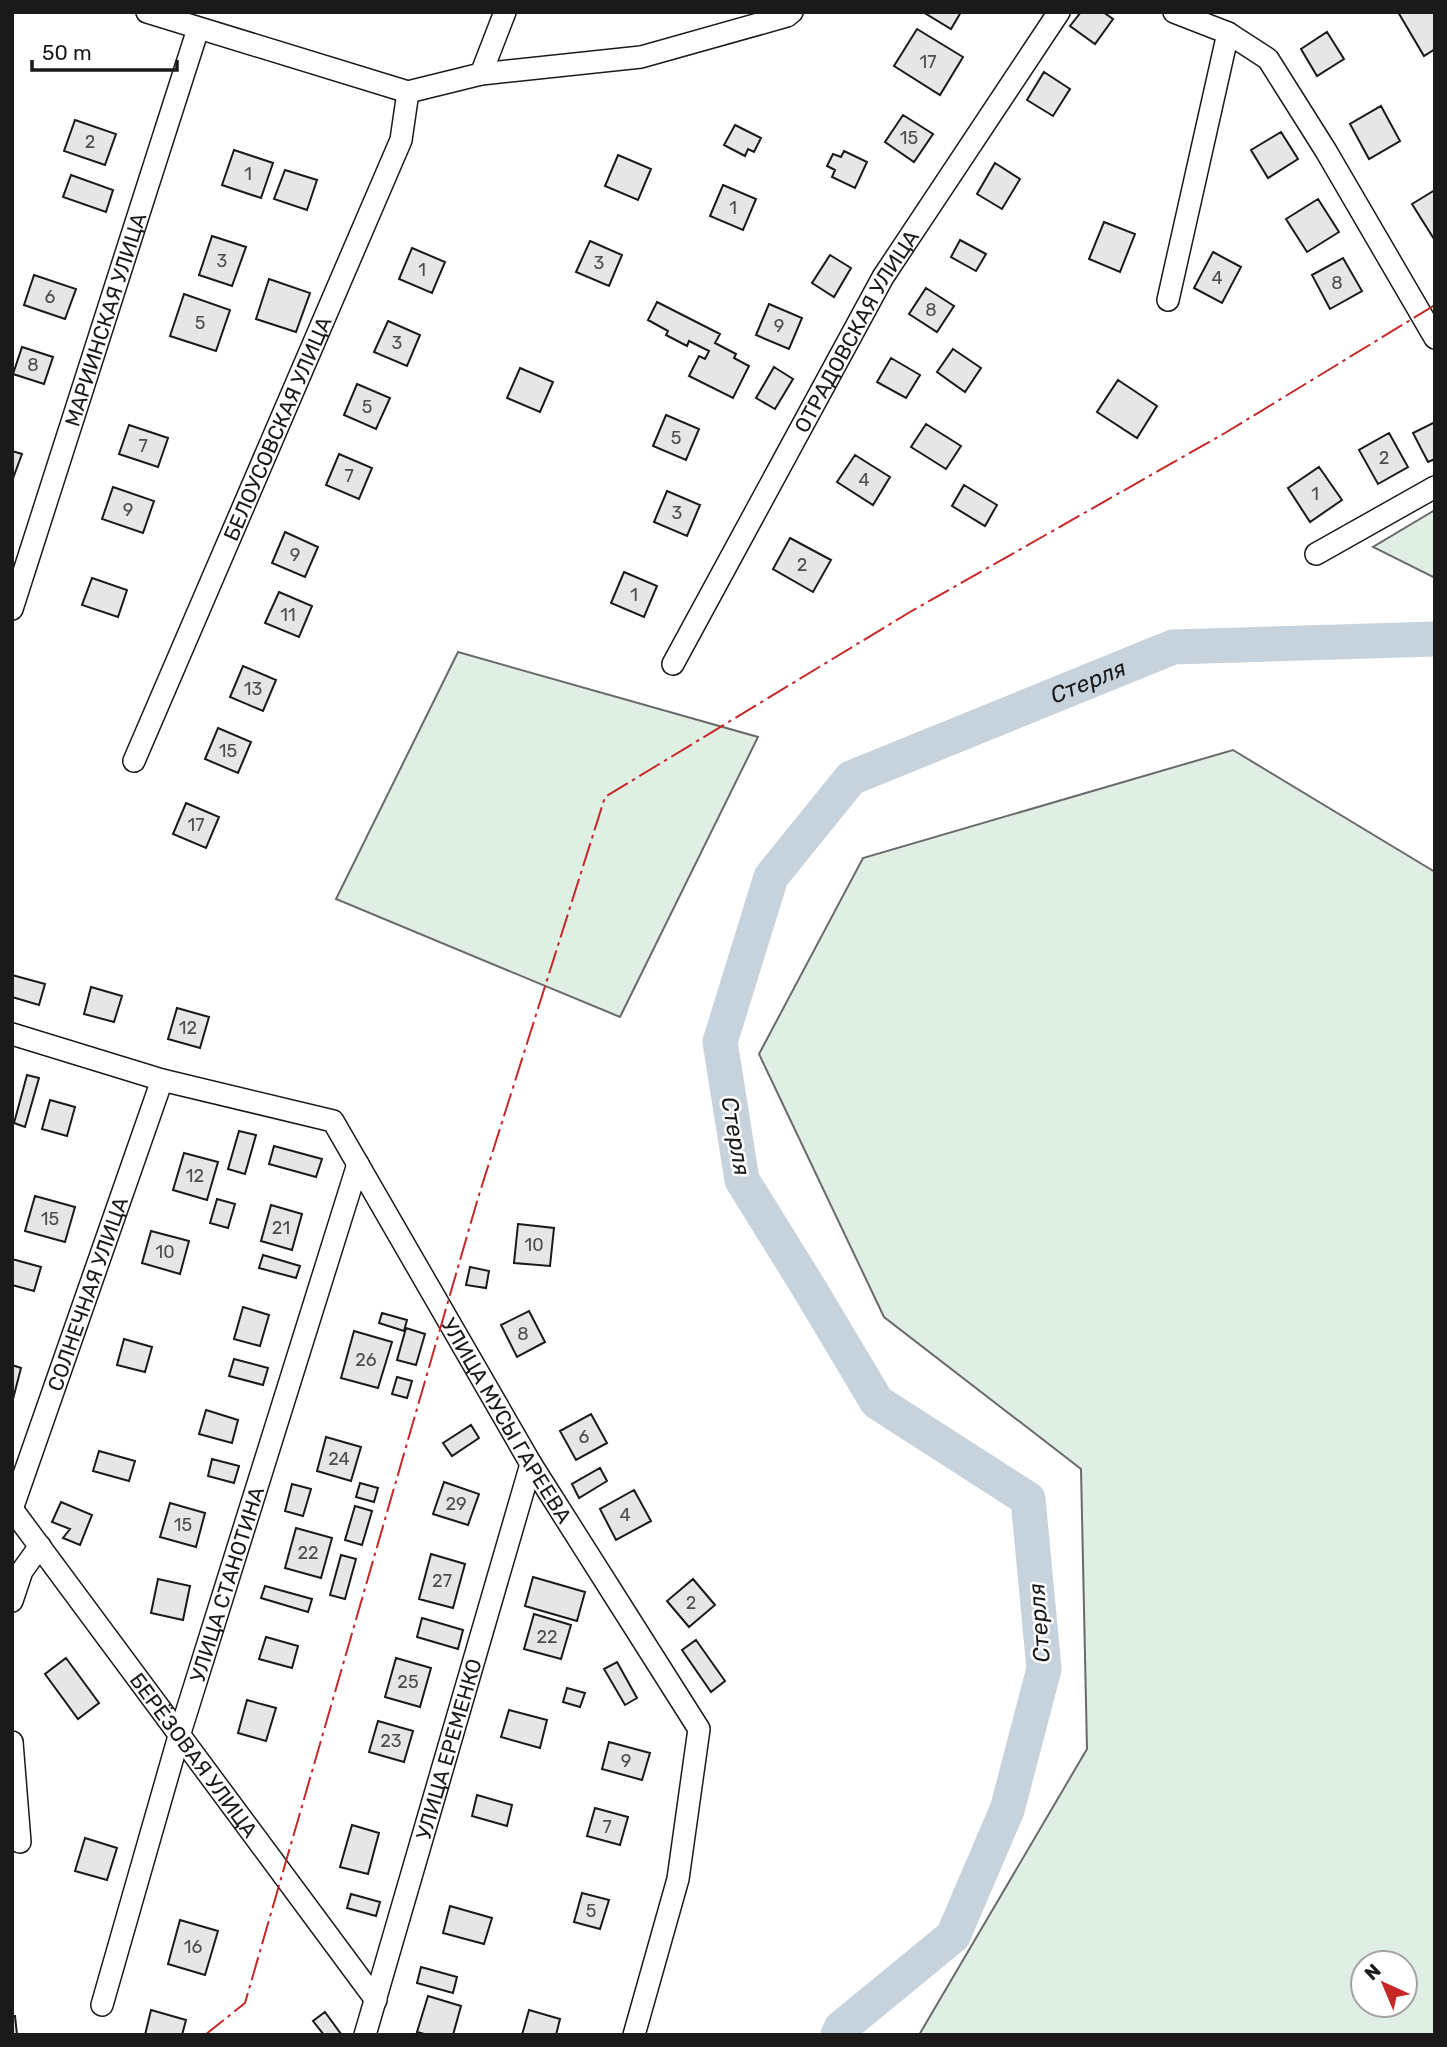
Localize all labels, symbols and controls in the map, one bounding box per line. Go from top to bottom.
scale bar [32,28,177,72]
text: 50 m [42,40,92,65]
house number: 17 [920,51,936,73]
house number: 15 [900,127,918,149]
house number: 2 [85,131,95,153]
house number: 1 [244,163,252,185]
house number: 1 [729,197,737,219]
street label: МАРИИНСКАЯ УЛИЦА [59,210,151,429]
street label: ОТРАДОВСКАЯ УЛИЦА [789,225,923,437]
house number: 3 [217,250,227,272]
house number: 3 [594,252,604,274]
house number: 1 [418,259,426,281]
house number: 4 [1211,267,1223,289]
house number: 8 [1331,272,1343,294]
house number: 6 [45,286,56,308]
house number: 8 [925,299,937,321]
house number: 5 [195,312,205,334]
street label: БЕЛОУСОВСКАЯ УЛИЦА [218,313,336,544]
house number: 9 [774,315,784,337]
house number: 3 [392,332,402,354]
house number: 8 [27,354,39,376]
house number: 5 [362,396,372,418]
house number: 5 [671,427,681,449]
house number: 7 [138,435,148,457]
house number: 2 [1379,447,1389,469]
house number: 7 [344,465,354,487]
house number: 4 [858,469,870,491]
house number: 1 [1311,483,1319,505]
house number: 9 [123,499,133,521]
house number: 3 [672,502,682,524]
house number: 9 [290,544,300,566]
house number: 2 [797,554,807,576]
house number: 1 [630,584,638,606]
house number: 11 [280,604,296,626]
water label: Стерля [1046,654,1130,710]
house number: 13 [244,678,262,700]
house number: 15 [219,740,237,762]
house number: 17 [188,814,204,836]
house number: 12 [179,1017,197,1039]
water label: Стерля [715,1095,757,1177]
house number: 12 [186,1165,204,1187]
street label: СОЛНЕЧНАЯ УЛИЦА [42,1193,133,1394]
house number: 15 [41,1208,59,1230]
house number: 21 [272,1217,290,1239]
house number: 10 [524,1234,544,1256]
house number: 10 [155,1241,175,1263]
street label: УЛИЦА МУСЫ ГАРЕЕВА [437,1313,578,1528]
house number: 8 [517,1323,529,1345]
house number: 26 [355,1349,377,1371]
house number: 6 [579,1426,590,1448]
house number: 24 [328,1448,350,1470]
street label: УЛИЦА СТАНОТИНА [184,1483,269,1685]
house number: 29 [445,1493,467,1515]
house number: 4 [619,1504,631,1526]
house number: 15 [174,1514,192,1536]
house number: 22 [297,1542,319,1564]
house number: 27 [432,1570,452,1592]
water label: Стерля [1022,1582,1056,1664]
house number: 2 [686,1592,696,1614]
house number: 22 [536,1626,558,1648]
street label: УЛИЦА ЕРЕМЕНКО [410,1656,486,1842]
street label: БЕРЁЗОВАЯ УЛИЦА [125,1668,263,1842]
house number: 25 [397,1671,419,1693]
house number: 23 [380,1730,402,1752]
house number: 9 [621,1750,631,1772]
house number: 7 [602,1816,612,1838]
house number: 5 [586,1900,596,1922]
house number: 16 [184,1936,202,1958]
north arrow [1349,1949,1419,2019]
text: N [1360,1959,1385,1985]

